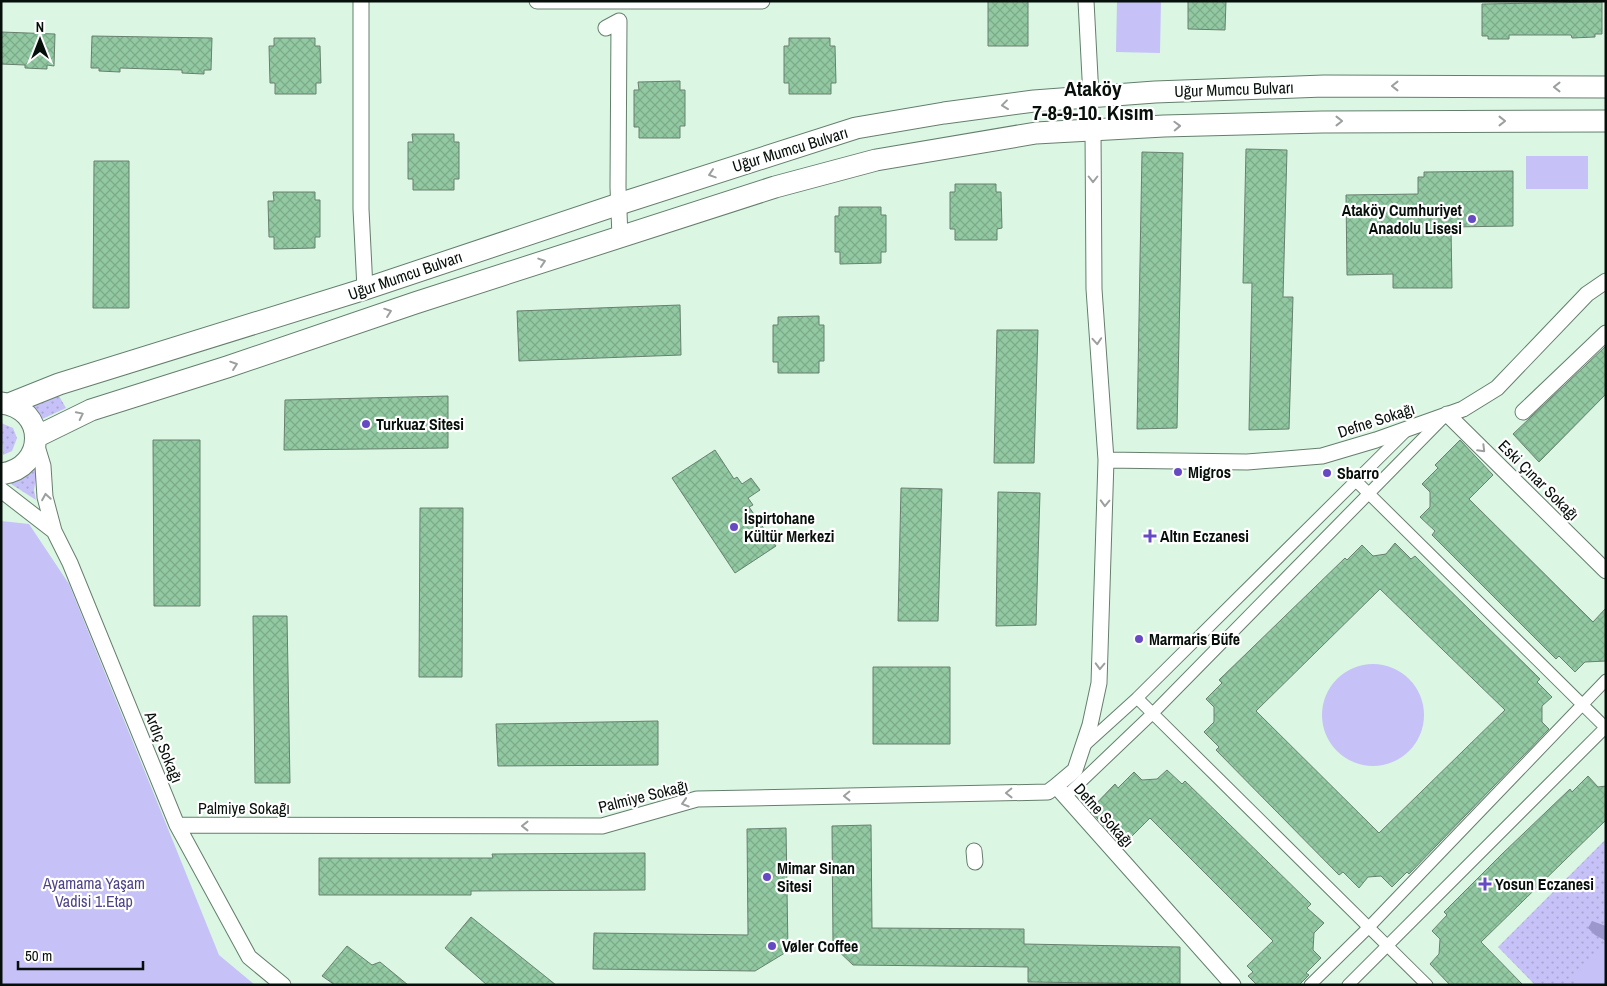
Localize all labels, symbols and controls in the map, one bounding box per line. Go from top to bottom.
north arrow [15,15,65,65]
text: N [36,18,44,36]
district label: Ataköy 7-8-9-10. Kısım [1032,74,1154,127]
street label: Uğur Mumcu Bulvarı [1174,76,1294,102]
one-way arrow [1390,81,1398,91]
one-way arrow [1553,82,1560,92]
one-way arrow [1001,99,1009,110]
one-way arrow [1336,116,1343,126]
one-way arrow [1498,116,1506,126]
one-way arrow [1173,120,1181,131]
street label: Uğur Mumcu Bulvarı [730,121,850,177]
one-way arrow [708,168,716,178]
one-way arrow [1088,176,1098,183]
place label: Ataköy Cumhuriyet Anadolu Lisesi [1342,199,1463,239]
marker: Ataköy Cumhuriyet Anadolu Lisesi [1466,213,1478,225]
street label: Uğur Mumcu Bulvarı [345,245,465,305]
one-way arrow [538,258,546,268]
one-way arrow [383,308,392,318]
one-way arrow [1092,338,1103,346]
one-way arrow [230,361,238,371]
street label: Defne Sokağı [1335,397,1417,443]
one-way arrow [75,411,84,421]
place label: Turkuaz Sitesi [376,413,464,435]
marker: Turkuaz Sitesi [360,418,372,430]
street label: Eski Çınar Sokağı [1494,435,1584,525]
one-way arrow [1476,443,1485,452]
place label: Migros [1188,461,1231,483]
place label: Sbarro [1337,462,1379,484]
marker: Migros [1172,466,1184,478]
marker: Sbarro [1321,467,1333,479]
one-way arrow [41,492,51,501]
one-way arrow [1099,500,1110,508]
place label: İspirtohane Kültür Merkezi [744,507,834,547]
marker: İspirtohane Kültür Merkezi [728,521,740,533]
place label: Altın Eczanesi [1160,525,1249,547]
marker: Altın Eczanesi [1144,530,1156,542]
place label: Marmaris Büfe [1149,628,1240,650]
marker: Marmaris Büfe [1133,633,1145,645]
one-way arrow [1095,662,1105,670]
street label: Ardıç Sokağı [139,707,188,786]
street label: Palmiye Sokağı [596,774,690,818]
street label: Defne Sokağı [1069,778,1139,852]
one-way arrow [1005,788,1012,798]
one-way arrow [842,791,850,801]
street label: Palmiye Sokağı [198,797,290,819]
one-way arrow [681,797,689,807]
one-way arrow [521,821,529,831]
place label: Mimar Sinan Sitesi [777,857,855,897]
marker: Mimar Sinan Sitesi [761,871,773,883]
park label: Ayamama Yaşam Vadisi 1.Etap [42,872,145,912]
place label: Yosun Eczanesi [1495,873,1594,895]
marker: Yosun Eczanesi [1479,878,1491,890]
place label: Vøler Coffee [782,935,858,957]
scale bar [18,938,142,970]
marker: Vøler Coffee [766,940,778,952]
text: 50 m [25,945,52,966]

